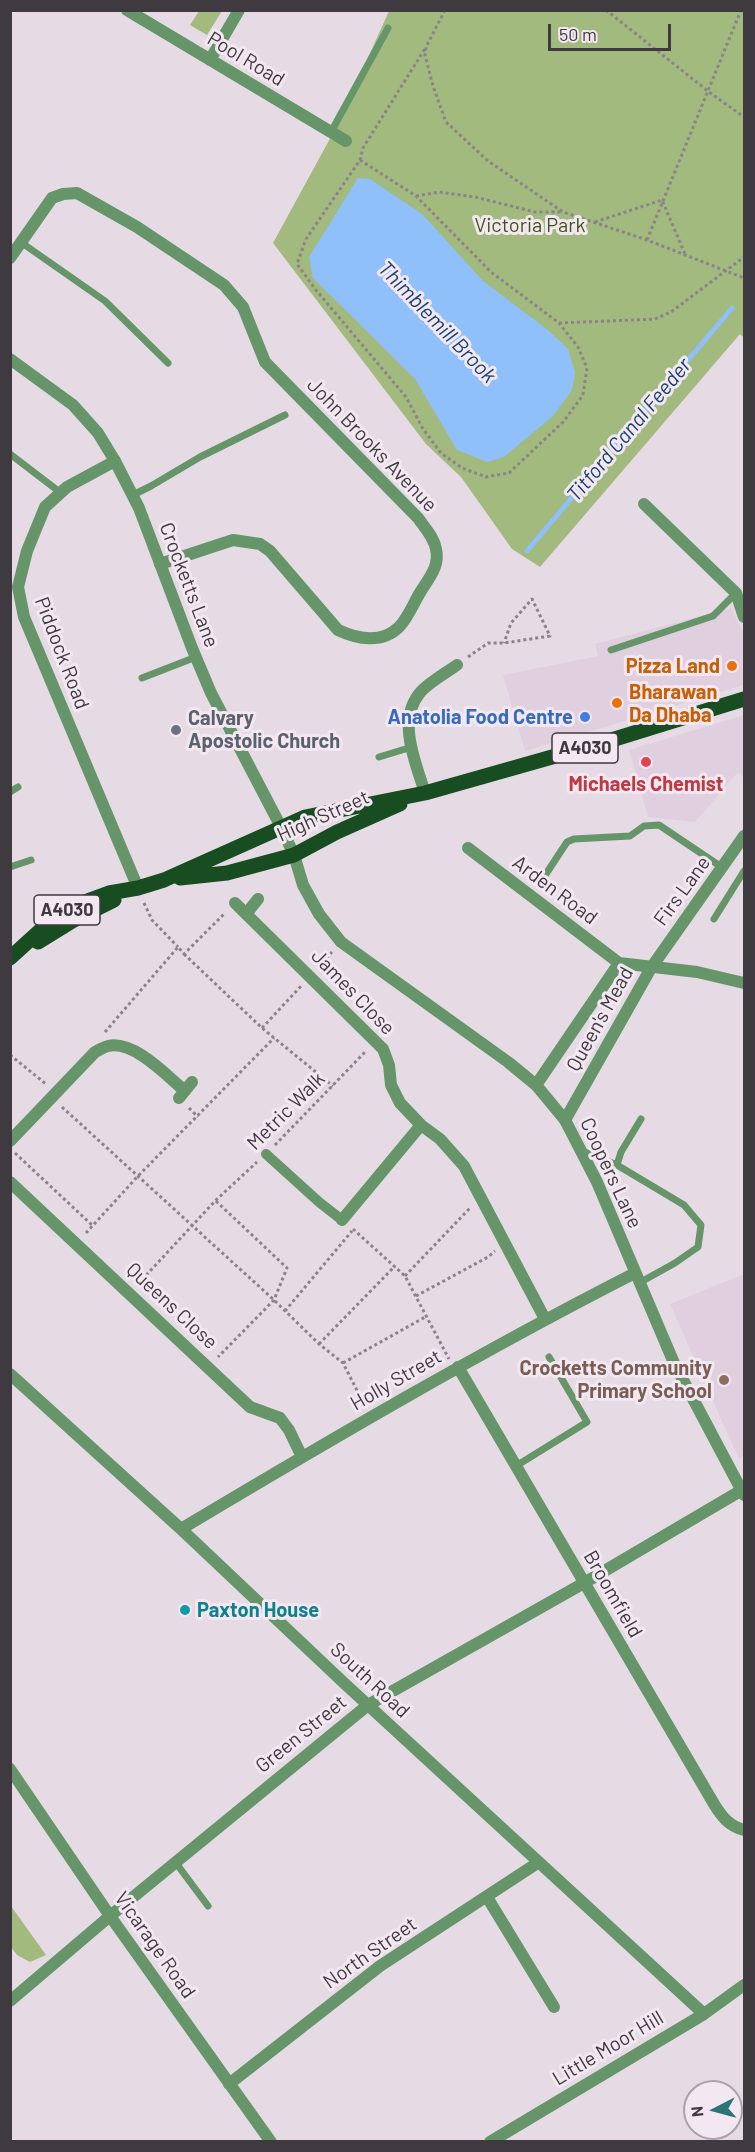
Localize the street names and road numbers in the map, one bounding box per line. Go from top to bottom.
street label: Pool Road [203,27,289,91]
street label: John Brooks Avenue [302,373,442,517]
street label: Crocketts Lane [154,519,224,651]
street label: Piddock Road [30,593,94,713]
road number: A4030 [552,733,618,763]
street label: High Street [273,785,373,847]
street label: Arden Road [508,850,602,930]
street label: Firs Lane [649,852,715,930]
road number: A4030 [34,895,100,925]
street label: James Close [306,944,400,1040]
street label: Queen's Mead [562,963,638,1075]
street label: Metric Walk [242,1067,330,1155]
street label: Coopers Lane [575,1114,647,1232]
street label: Queens Close [121,1258,223,1354]
street label: Holly Street [346,1344,446,1416]
street label: Broomfield [578,1546,648,1642]
street label: South Road [325,1637,415,1723]
street label: Green Street [251,1690,351,1778]
street label: Vicarage Road [109,1887,201,2003]
street label: North Street [319,1912,421,1994]
street label: Little Moor Hill [548,2006,668,2090]

